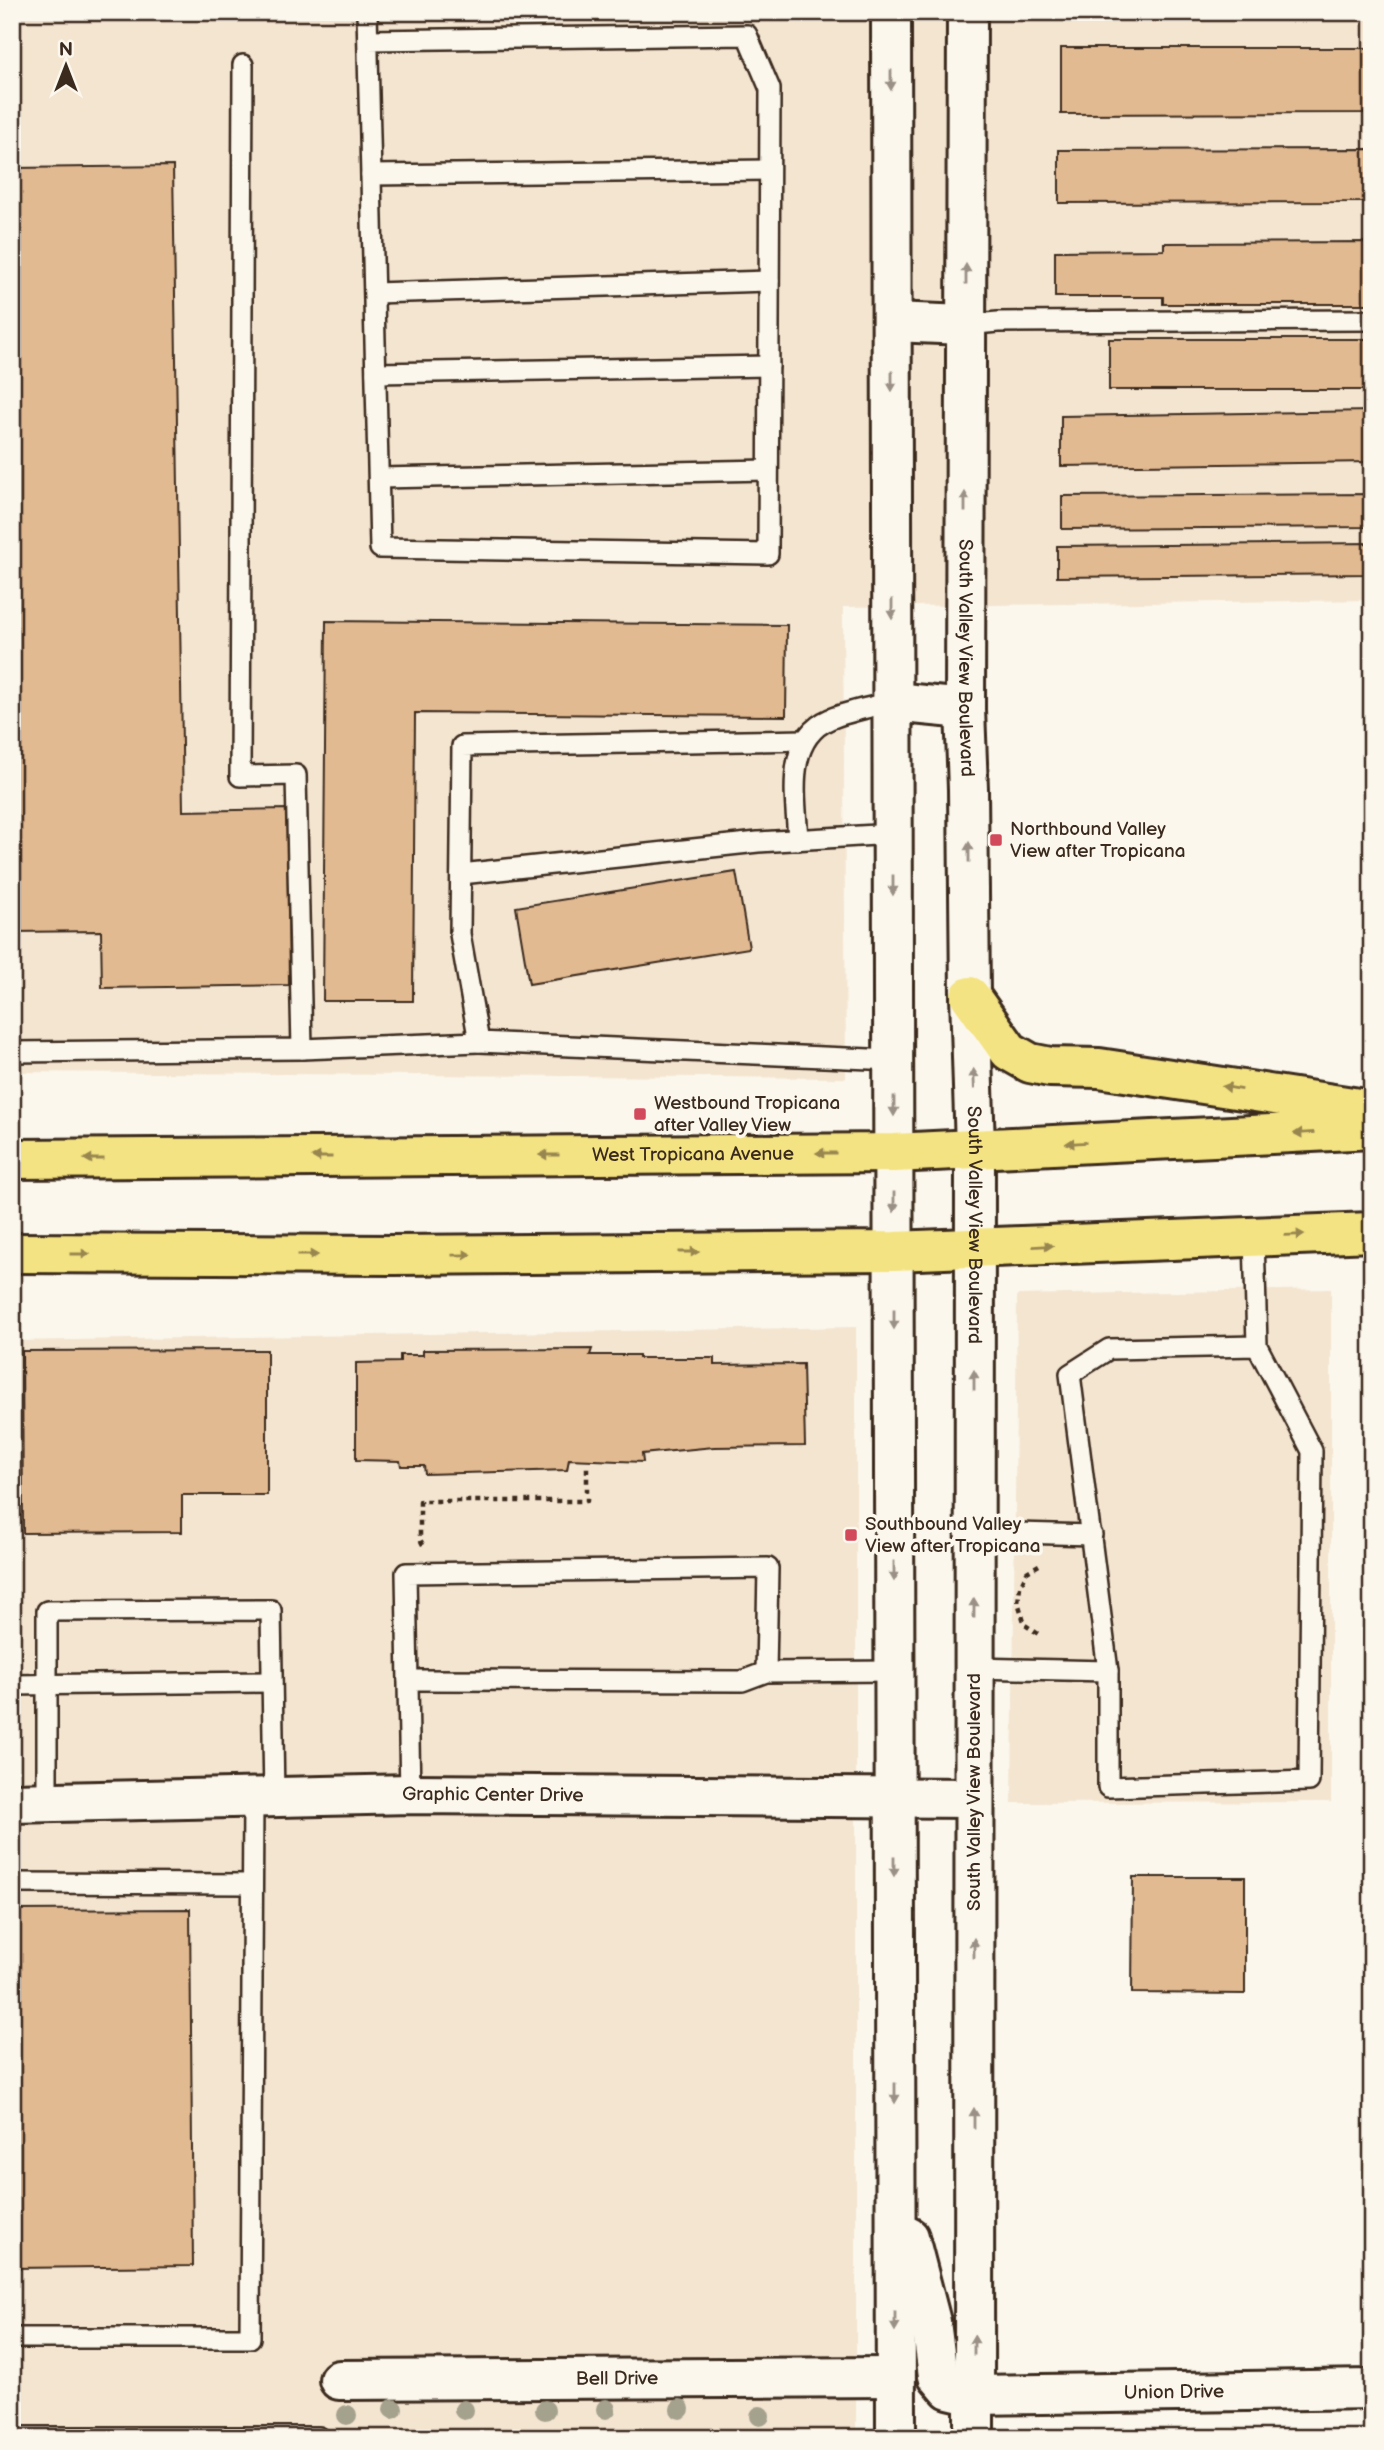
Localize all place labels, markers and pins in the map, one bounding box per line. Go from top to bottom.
place label: Northbound Valley View after Tropicana [1010,818,1185,863]
marker: Northbound Valley View after Tropicana [988,832,1004,848]
place label: Westbound Tropicana after Valley View [654,1092,840,1137]
marker: Westbound Tropicana after Valley View [632,1106,648,1122]
place label: Southbound Valley View after Tropicana [865,1513,1040,1558]
marker: Southbound Valley View after Tropicana [843,1527,859,1543]

